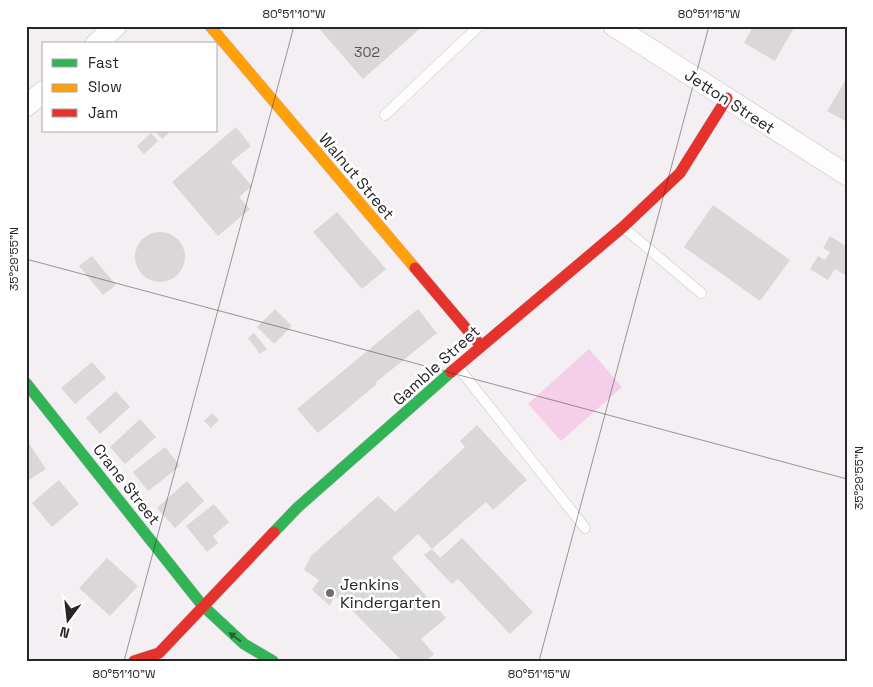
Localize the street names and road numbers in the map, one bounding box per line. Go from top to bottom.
street label: Jetton Street [680,64,779,138]
street label: Walnut Street [314,129,399,224]
street label: Gamble Street [388,321,484,410]
street label: Crane Street [88,439,165,529]

